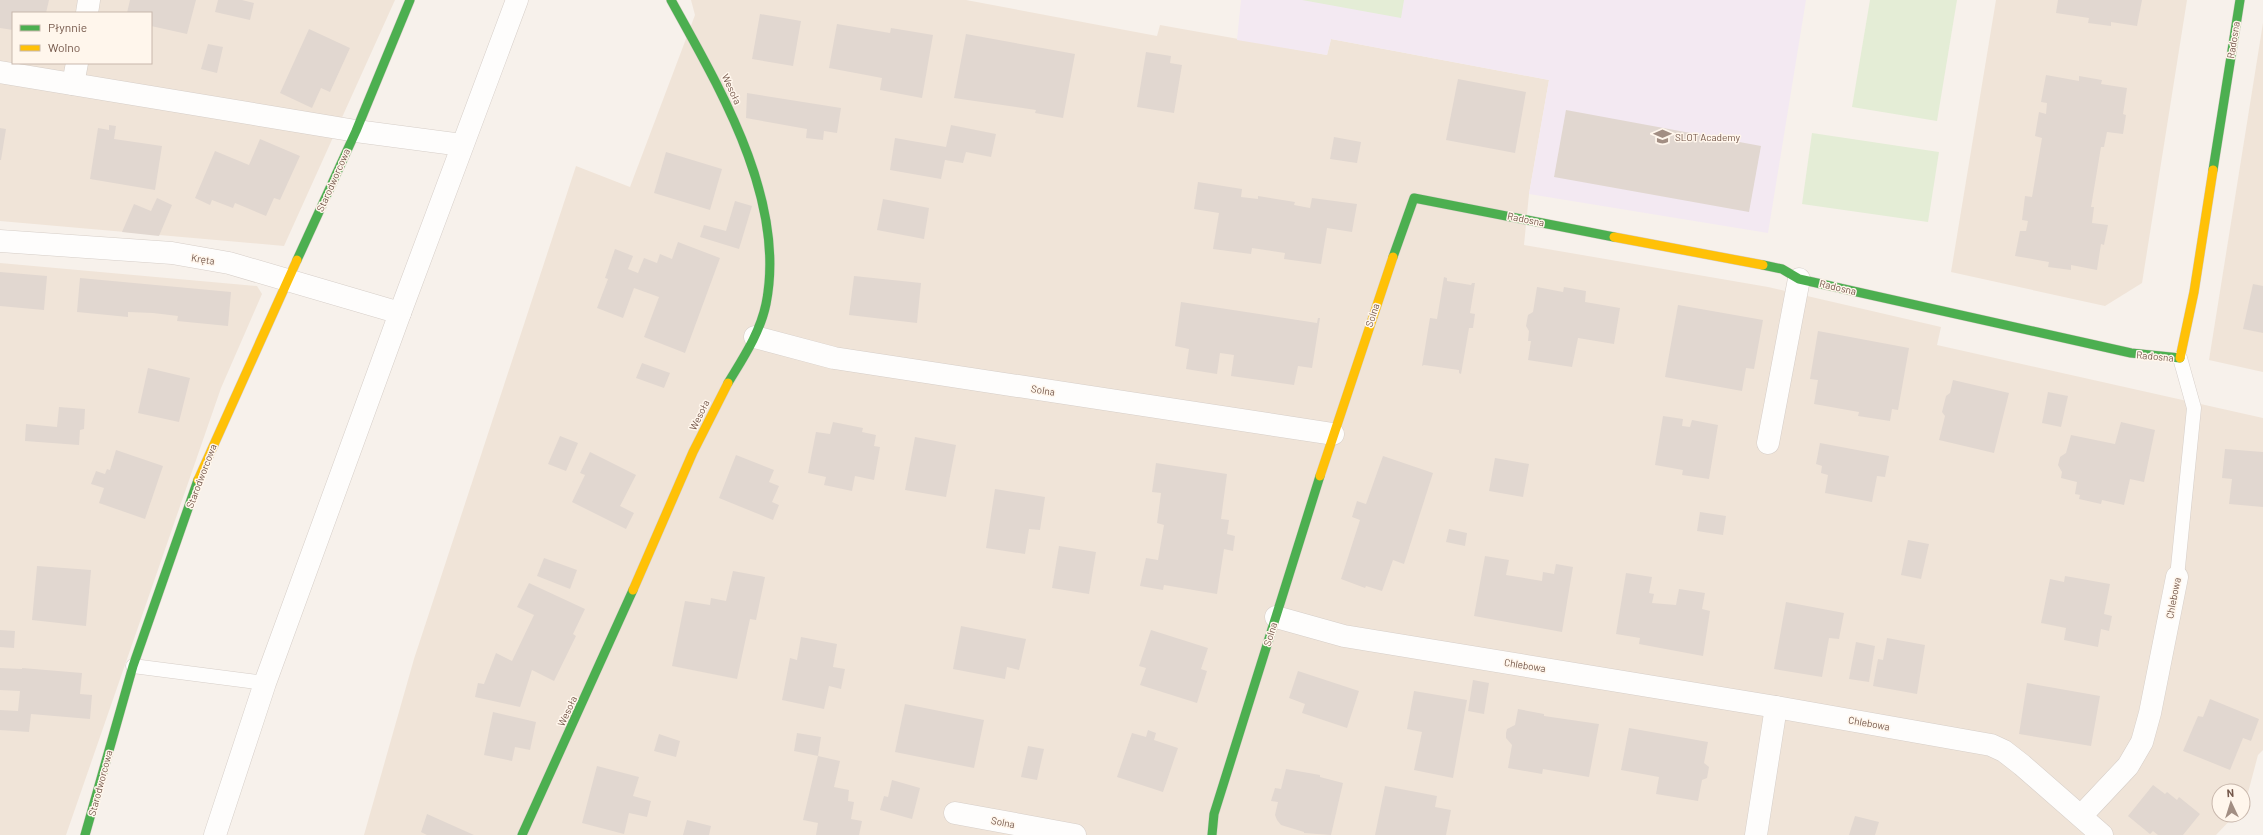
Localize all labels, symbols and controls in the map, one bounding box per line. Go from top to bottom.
legend [12,12,152,64]
text: Płynnie [48,20,87,34]
street label: Radosna [2224,21,2242,59]
text: Wolno [48,40,80,54]
street label: Wesoła [720,72,744,106]
school or university icon: SLOT Academy [1652,127,1672,147]
place label: SLOT Academy [1675,131,1741,143]
street label: Starodworcowa [314,147,352,213]
street label: Radosna [1506,210,1546,228]
street label: Kręta [190,251,216,267]
street label: Radosna [1818,277,1858,297]
street label: Solna [1363,302,1381,328]
street label: Radosna [2136,348,2174,364]
street label: Solna [1030,382,1056,398]
street label: Wesoła [687,398,711,432]
street label: Starodworcowa [183,442,219,510]
street label: Chlebowa [2163,576,2183,620]
street label: Solna [1261,621,1279,647]
street label: Chlebowa [1503,656,1547,674]
street label: Wesoła [555,694,579,728]
street label: Chlebowa [1847,713,1891,733]
street label: Starodworcowa [85,749,115,817]
north arrow [2211,783,2251,823]
text: N [2226,786,2234,799]
street label: Solna [990,814,1016,830]

